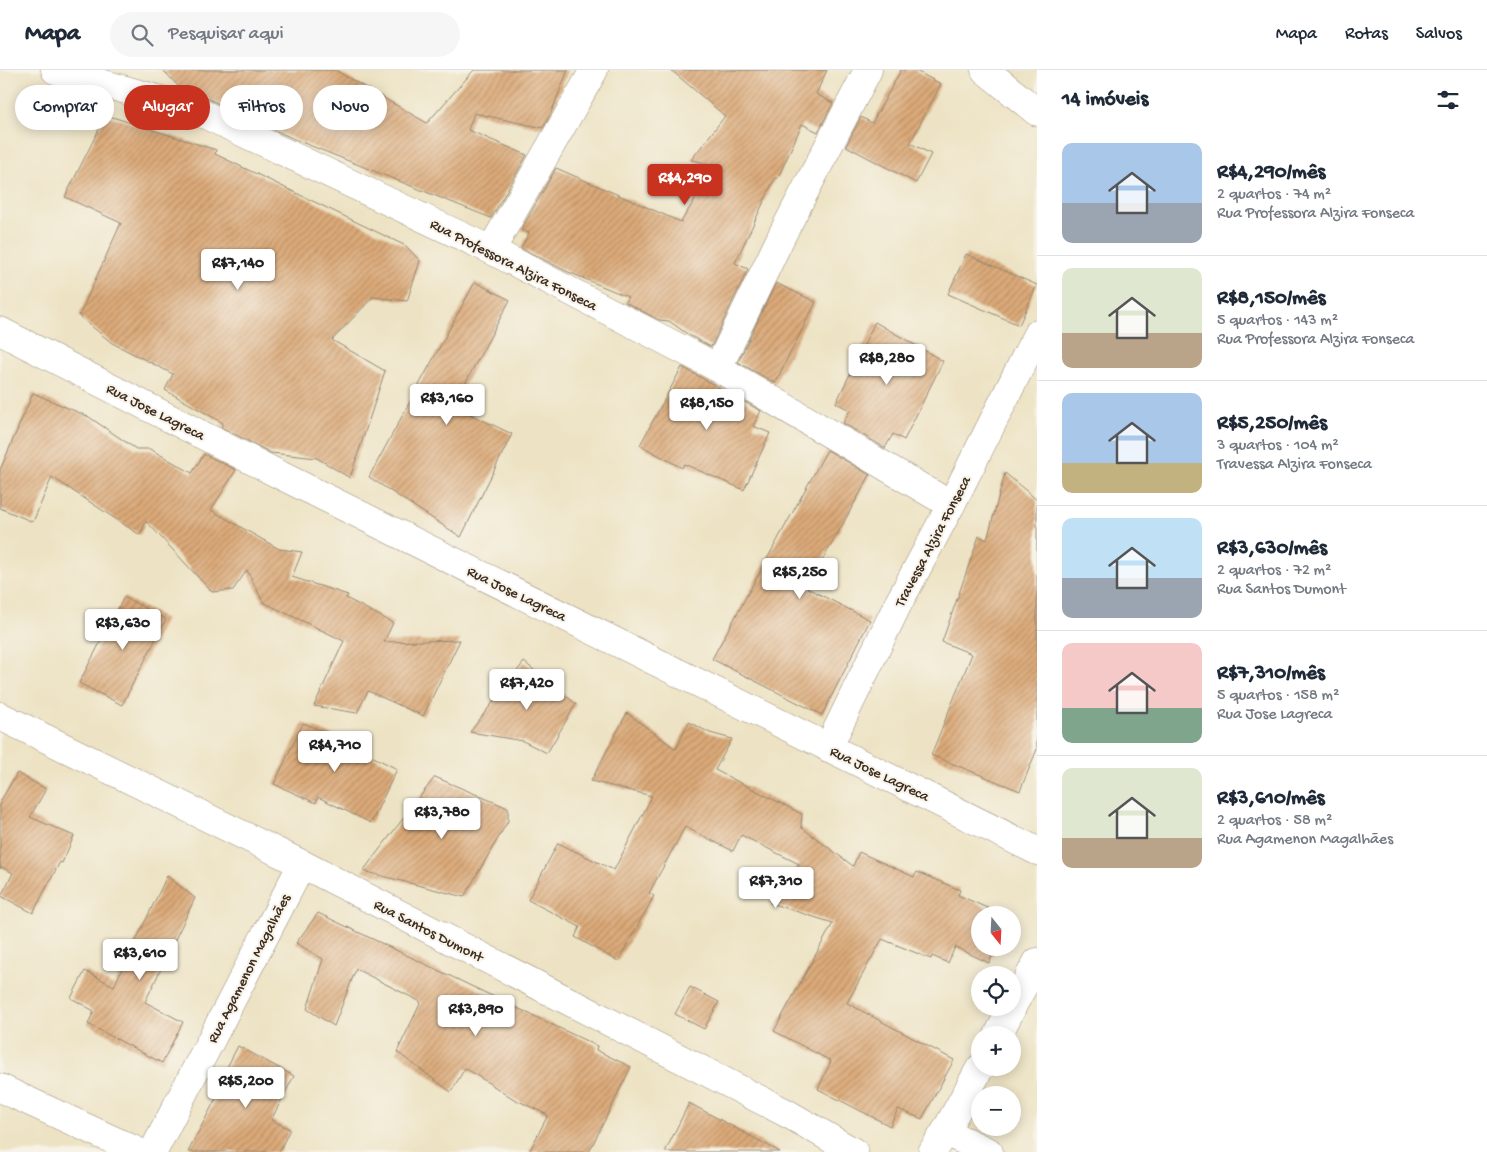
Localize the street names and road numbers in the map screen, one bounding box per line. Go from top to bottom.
street label: Rua Professora Alzira Fonseca [427,216,600,316]
street label: Rua Jose Lagreca [103,380,208,446]
street label: Travessa Alzira Fonseca [891,473,976,611]
street label: Rua Jose Lagreca [464,563,569,627]
street label: Rua Jose Lagreca [827,743,932,807]
street label: Rua Agamenon Magalhães [204,891,295,1047]
street label: Rua Santos Dumont [370,896,488,968]

